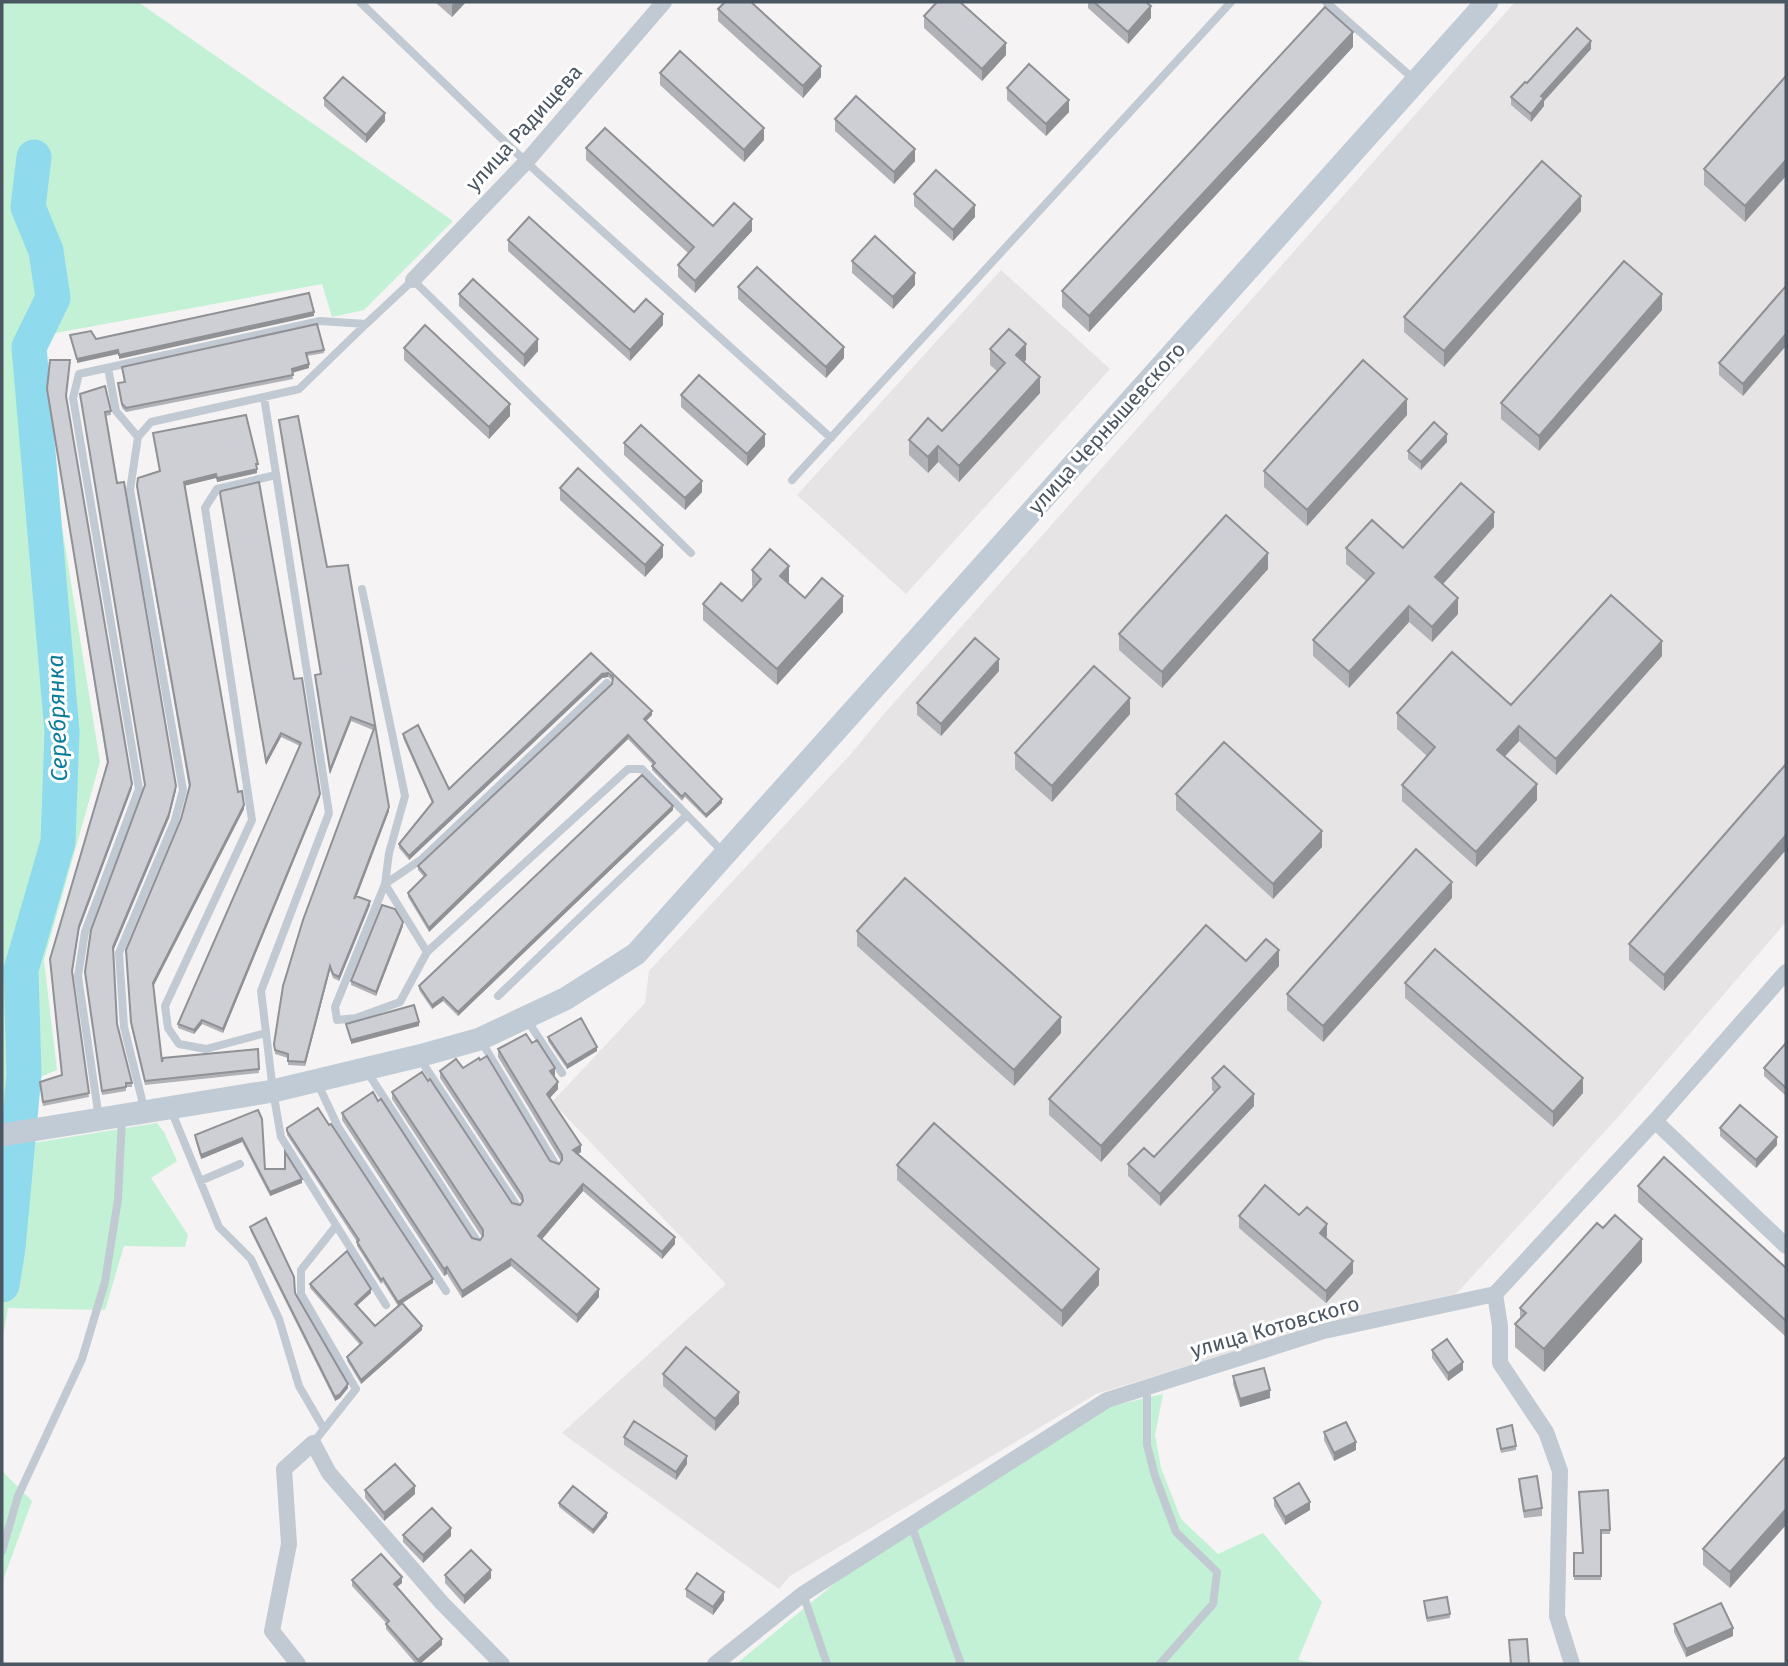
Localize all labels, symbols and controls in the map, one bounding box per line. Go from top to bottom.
street label: улица Радищева [460,59,588,197]
street label: улица Чернышевского [1023,337,1191,519]
water label: Серебрянка [41,654,73,782]
street label: улица Котовского [1187,1290,1363,1364]

